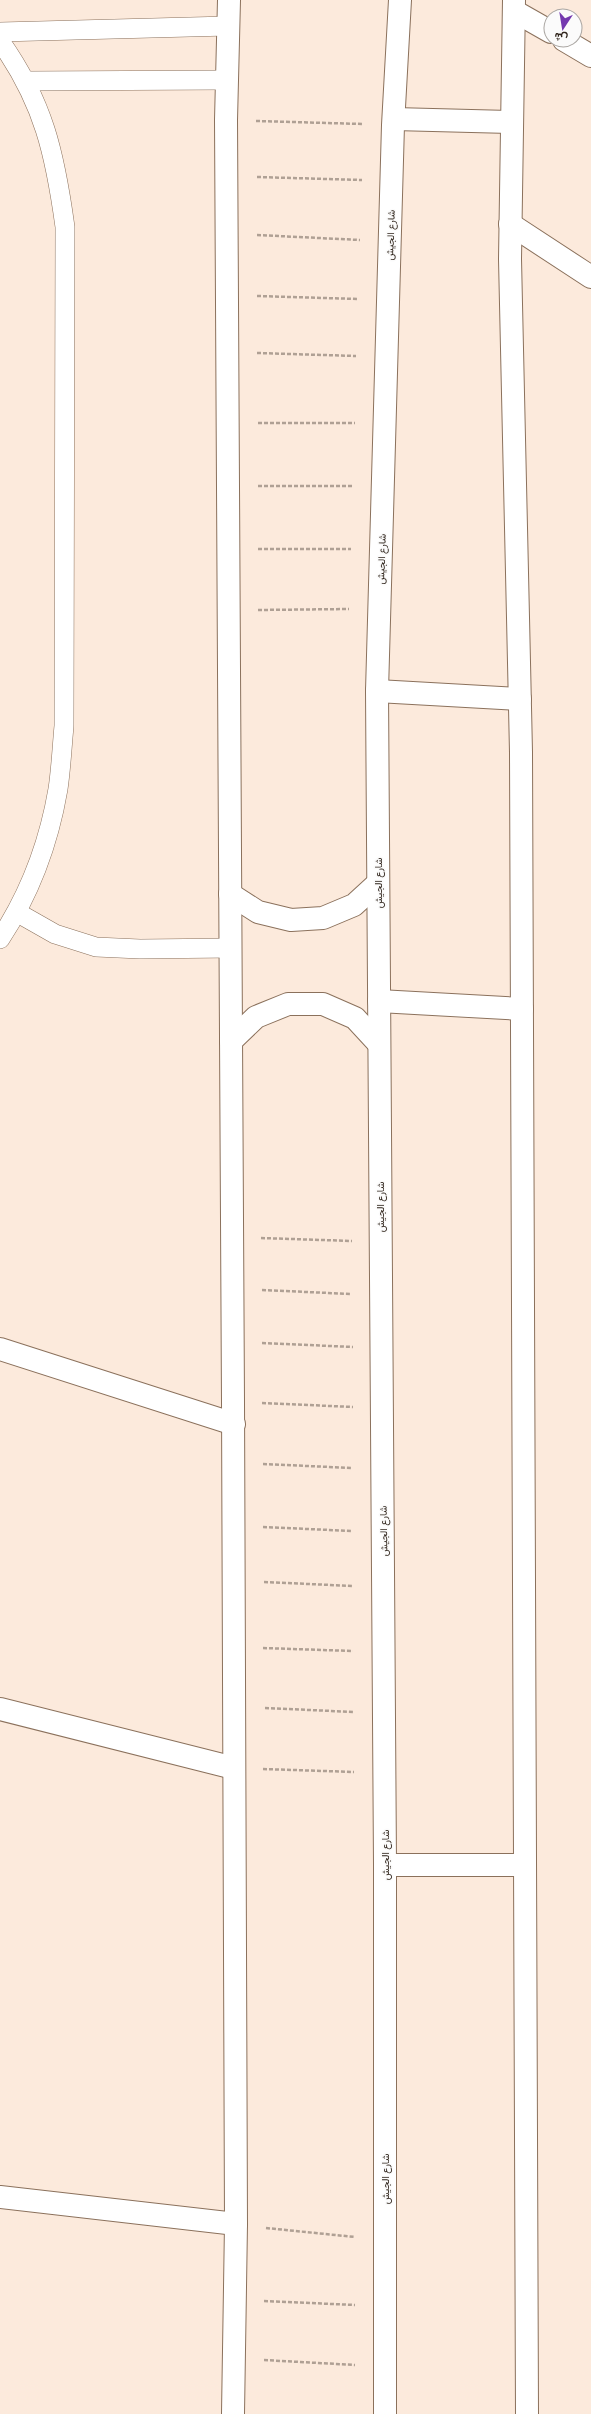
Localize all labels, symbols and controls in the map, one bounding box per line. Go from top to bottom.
north arrow [543,8,583,48]
text: ش [553,30,569,46]
street label: شارع الجيش [383,209,398,261]
street label: شارع الجيش [374,533,389,585]
street label: شارع الجيش [372,858,385,908]
street label: شارع الجيش [374,1182,387,1232]
street label: شارع الجيش [377,1505,390,1556]
street label: شارع الجيش [379,1830,392,1880]
street label: شارع الجيش [379,2154,392,2204]

